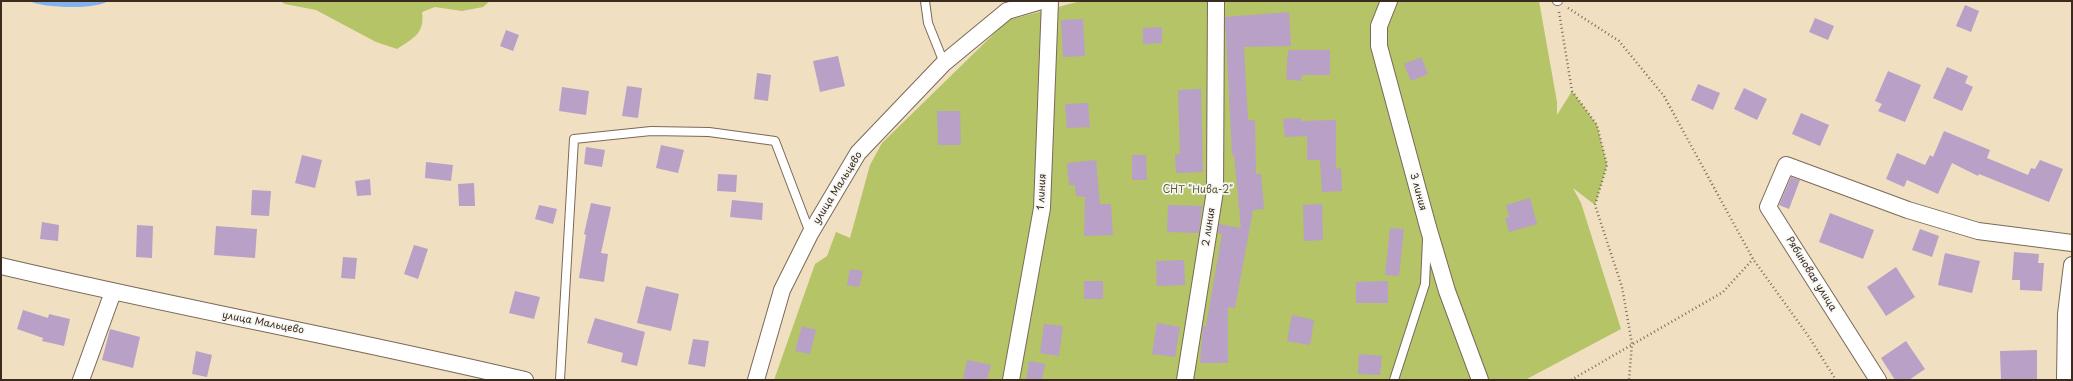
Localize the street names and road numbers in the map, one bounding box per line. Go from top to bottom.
street label: улица Мальцево [811,150,865,226]
street label: 3 линия [1407,172,1429,212]
street label: 1 линия [1035,174,1049,210]
street label: 2 линия [1200,207,1218,247]
street label: Рябиновая улица [1783,235,1839,313]
street label: улица Мальцево [221,309,305,337]

